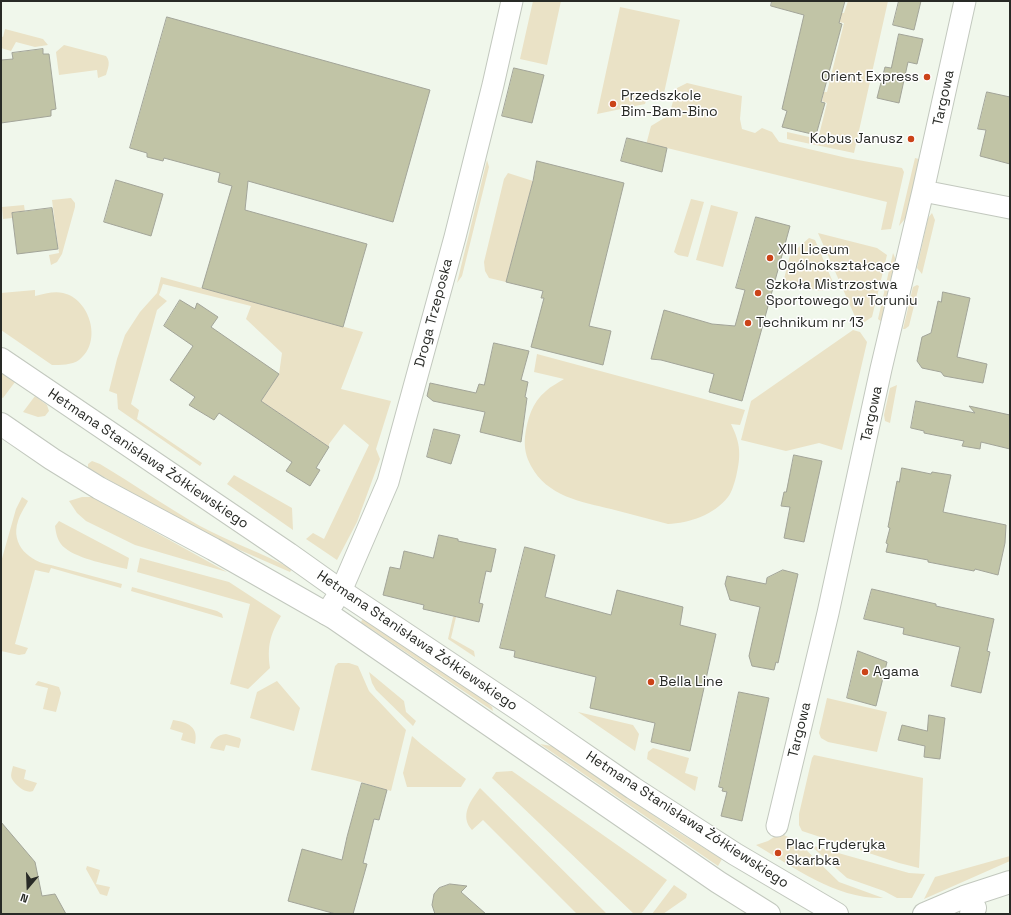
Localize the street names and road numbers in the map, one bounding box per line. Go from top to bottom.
street label: Targowa [930,69,958,127]
street label: Droga Trzeposka [411,257,457,369]
street label: Hetmana Stanisława Żółkiewskiego [44,385,252,533]
street label: Targowa [858,385,886,443]
street label: Hetmana Stanisława Żółkiewskiego [313,567,521,715]
street label: Targowa [785,700,815,760]
street label: Hetmana Stanisława Żółkiewskiego [582,748,792,892]

